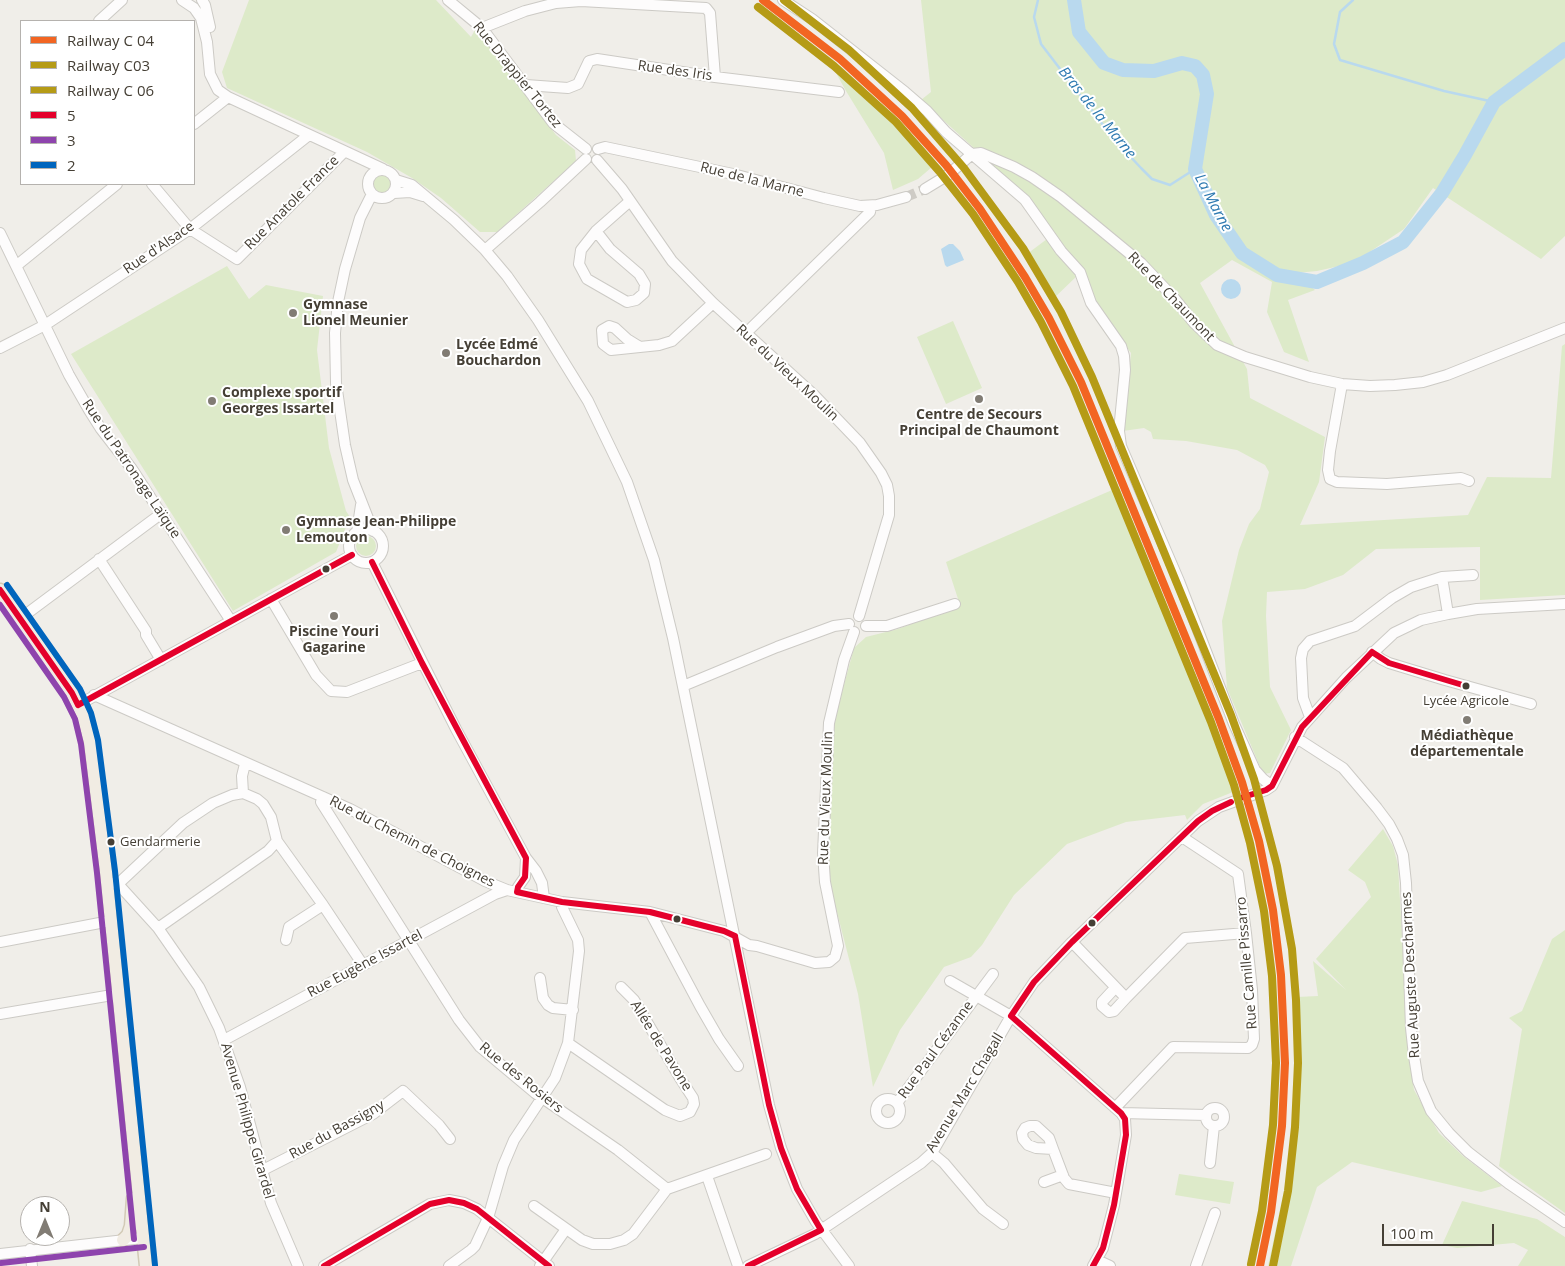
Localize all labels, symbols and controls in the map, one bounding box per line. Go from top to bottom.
street label: Rue Drappier Tortez [469,19,565,131]
legend [20,20,195,185]
text: Railway C 04 [67,30,154,50]
text: Railway C03 [67,55,150,75]
street label: Rue des Iris [637,57,713,85]
water label: Bras de la Marne [1054,63,1140,163]
text: Railway C 06 [67,80,154,100]
text: 5 [67,105,76,125]
text: 3 [67,130,76,150]
street label: Rue Anatole France [241,152,343,254]
text: 2 [67,155,76,175]
street label: Rue de la Marne [698,159,806,201]
water label: La Marne [1190,171,1236,235]
street label: Rue d'Alsace [120,218,198,278]
street label: Rue de Chaumont [1124,249,1218,345]
place label: Gymnase Lionel Meunier [303,297,408,330]
marker: Gymnase Lionel Meunier [287,307,299,319]
street label: Rue du Vieux Moulin [732,321,842,425]
place label: Lycée Edmé Bouchardon [456,337,541,370]
marker: Lycée Edmé Bouchardon [440,347,452,359]
place label: Complexe sportif Georges Issartel [222,385,341,418]
marker: Centre de Secours Principal de Chaumont [973,393,985,405]
marker: Complexe sportif Georges Issartel [206,395,218,407]
street label: Rue du Patronage Laïque [78,396,184,542]
place label: Centre de Secours Principal de Chaumont [899,407,1059,440]
place label: Gymnase Jean-Philippe Lemouton [296,514,456,546]
marker: Gymnase Jean-Philippe Lemouton [280,524,292,536]
unlabelled marker [321,564,331,574]
marker: Piscine Youri Gagarine [328,610,340,622]
place label: Piscine Youri Gagarine [289,624,379,656]
marker: Lycée Agricole [1461,681,1471,691]
place label: Lycée Agricole [1423,693,1509,709]
marker: Médiathèque départementale [1461,714,1473,726]
place label: Médiathèque départementale [1410,728,1524,760]
street label: Rue du Vieux Moulin [815,731,837,865]
street label: Rue du Chemin de Choignes [326,793,498,891]
place label: Gendarmerie [120,834,200,850]
marker: Gendarmerie [106,837,116,847]
street label: Rue Auguste Descharmes [1398,891,1424,1059]
street label: Rue Camille Pissarro [1233,896,1261,1030]
unlabelled marker [672,914,682,924]
unlabelled marker [1087,918,1097,928]
street label: Rue Eugène Issartel [305,927,425,1001]
street label: Allée de Pavone [626,998,696,1094]
street label: Rue Paul Cézanne [895,998,977,1102]
street label: Avenue Marc Chagall [923,1030,1007,1156]
street label: Rue des Rosiers [476,1039,566,1117]
street label: Avenue Philippe Girardel [217,1041,277,1201]
street label: Rue du Bassigny [286,1097,388,1163]
north arrow [20,1196,70,1246]
text: N [39,1197,51,1216]
scale bar [1385,1214,1498,1246]
text: 100 m [1390,1223,1434,1243]

